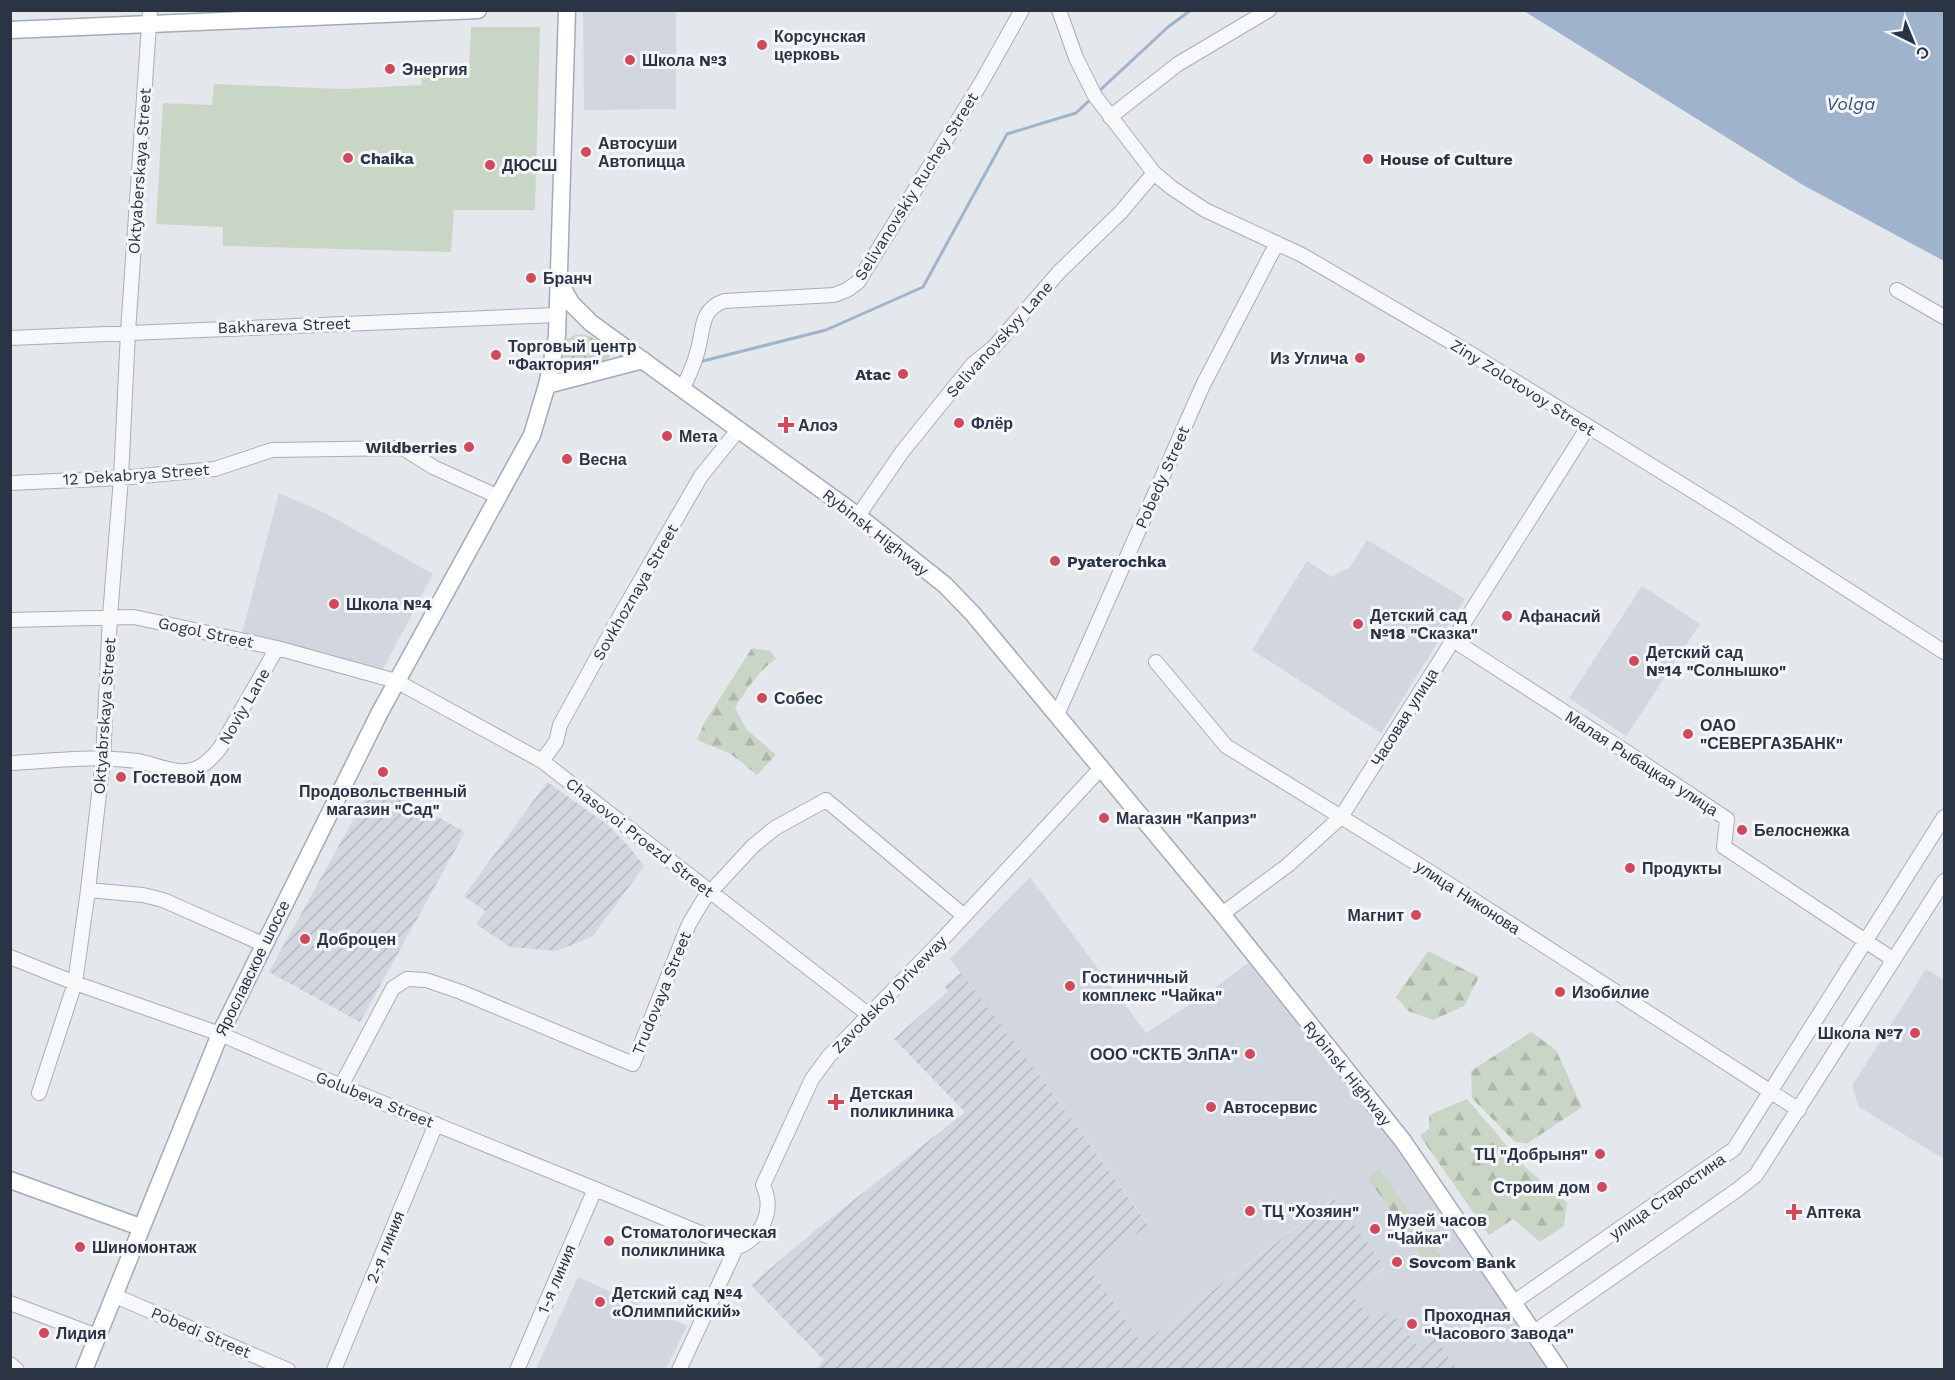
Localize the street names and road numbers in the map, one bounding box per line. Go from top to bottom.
street label: Oktyaberskaya Street [124,87,155,255]
street label: Selivanovskiy Ruchey Street [851,89,982,284]
street label: Selivanovskyy Lane [942,277,1057,402]
street label: Bakhareva Street [217,314,351,337]
street label: Ziny Zolotovoy Street [1447,335,1599,440]
street label: Pobedy Street [1131,423,1194,531]
street label: 12 Dekabrya Street [62,460,210,489]
street label: Rybinsk Highway [819,485,933,580]
street label: Sovkhoznaya Street [589,521,682,664]
street label: Gogol Street [156,613,256,652]
street label: Oktyabrskaya Street [90,637,119,795]
street label: Noviy Lane [215,665,274,748]
street label: Часовая улица [1367,665,1442,770]
street label: Малая Рыбацкая улица [1562,707,1722,820]
street label: Chasovoi Proezd Street [562,774,718,901]
street label: улица Никонова [1412,857,1524,938]
street label: Ярославское шоссе [211,897,294,1039]
street label: Trudovaya Street [628,928,695,1058]
street label: Zavodskoy Driveway [828,931,951,1057]
street label: Rybinsk Highway [1299,1017,1396,1130]
street label: Golubeva Street [313,1067,437,1132]
street label: улица Старостина [1606,1149,1729,1243]
street label: 2-я линия [362,1208,409,1286]
street label: 1-я линия [533,1242,580,1317]
street label: Pobedi Street [148,1303,254,1362]

